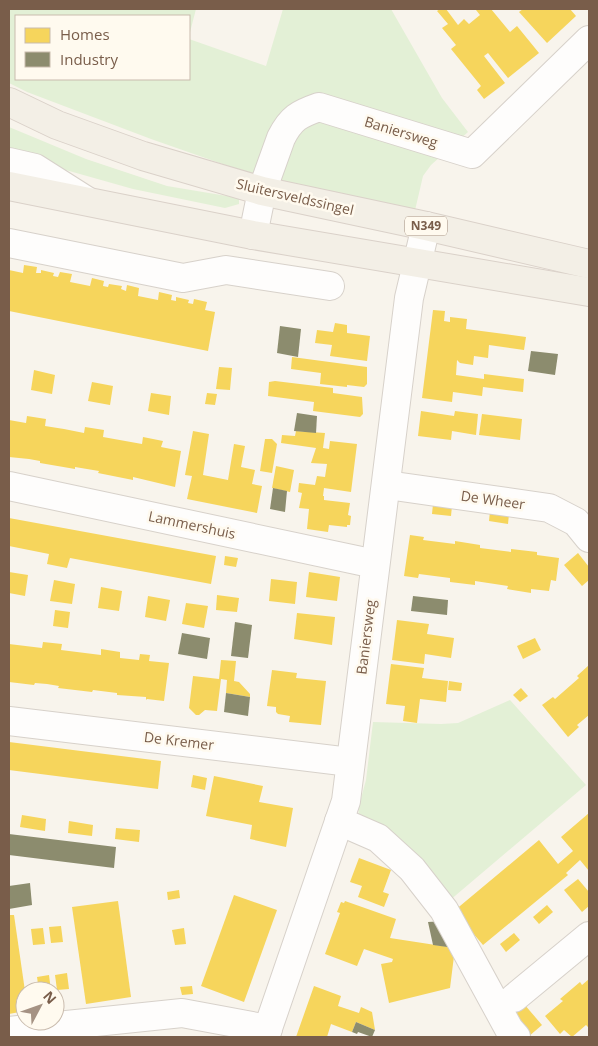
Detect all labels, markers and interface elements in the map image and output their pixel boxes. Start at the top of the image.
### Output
legend [15,15,190,80]
text: Homes [60,24,110,44]
text: Industry [60,49,118,69]
street label: Baniersweg [362,111,440,152]
street label: Sluitersveldssingel [235,174,356,219]
road number: N349 [405,217,447,236]
street label: De Wheer [460,486,527,513]
street label: Lammershuis [147,506,238,543]
street label: Baniersweg [351,598,380,676]
street label: De Kremer [143,727,215,754]
north arrow [15,981,65,1031]
text: N [39,987,61,1008]

